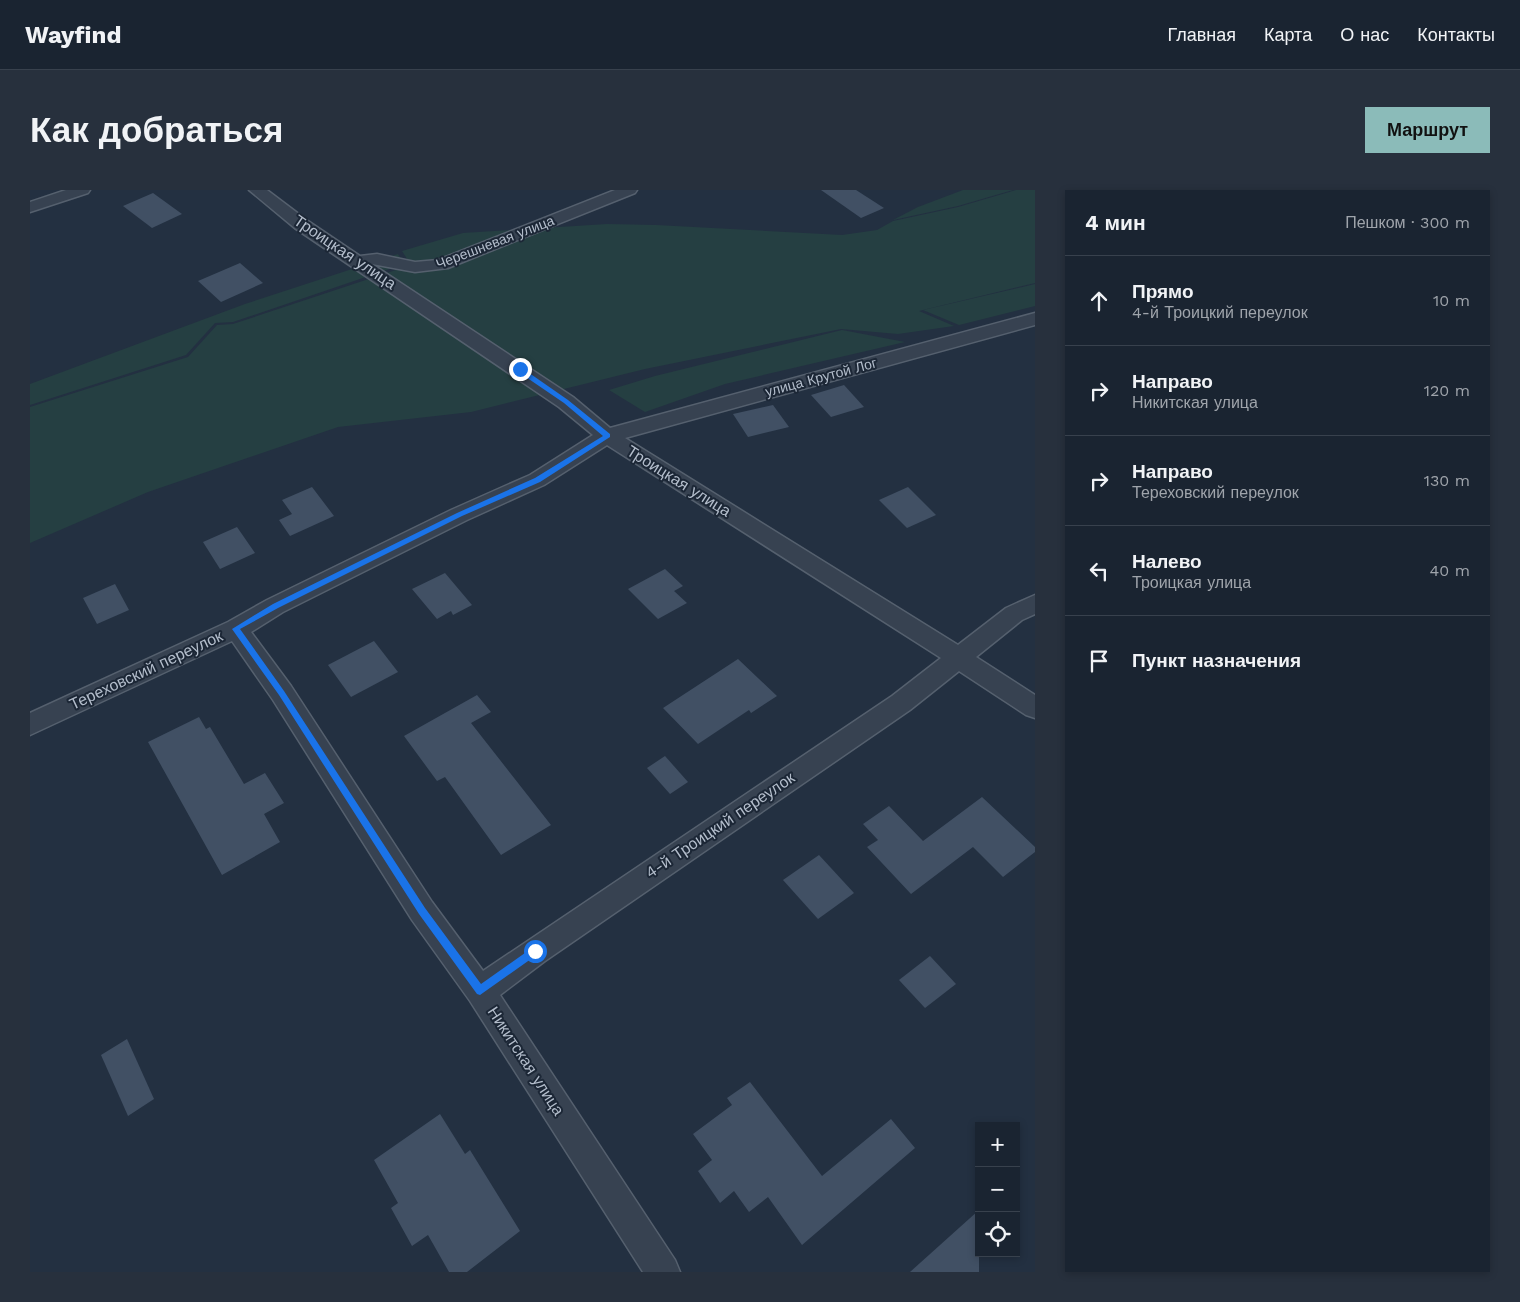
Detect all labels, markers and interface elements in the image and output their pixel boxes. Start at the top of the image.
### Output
text: Wayfind [25,21,121,49]
text: Главная [1167,24,1236,45]
text: Карта [1264,24,1312,45]
text: О нас [1340,24,1389,45]
text: Контакты [1417,24,1495,45]
button: Маршрут [1365,107,1490,153]
text: Как добраться [30,109,283,151]
text: 4 мин [1085,210,1146,235]
street label: Троицкая улица [290,211,400,293]
street label: Черешневая улица [434,212,557,272]
text: Пешком · 300 m [1345,213,1470,232]
text: Прямо [1132,280,1194,303]
icon: ahead [1085,287,1113,315]
text: 10 m [1433,291,1470,310]
text: 4-й Троицкий переулок [1132,303,1308,322]
street label: улица Крутой Лог [764,354,878,400]
route end [509,358,532,381]
text: Направо [1132,370,1213,393]
icon: right [1085,377,1113,405]
text: 120 m [1424,381,1470,400]
text: Никитская улица [1132,393,1258,412]
street label: Троицкая улица [623,441,735,521]
text: Направо [1132,460,1213,483]
icon: right [1085,467,1113,495]
text: 130 m [1424,471,1470,490]
text: Тереховский переулок [1132,483,1299,502]
text: Налево [1132,550,1202,573]
icon: left [1085,557,1113,585]
text: 40 m [1430,561,1470,580]
text: Троицкая улица [1132,573,1251,592]
street label: Тереховский переулок [66,626,227,714]
icon: arrive [1085,647,1113,675]
text: Пункт назначения [1132,649,1301,672]
street label: 4-й Троицкий переулок [642,767,799,882]
route start [524,940,547,963]
street label: Никитская улица [484,1003,568,1119]
map controls [975,1122,1020,1257]
button: + [975,1122,1020,1167]
button: − [975,1167,1020,1212]
button: locate [975,1212,1020,1257]

